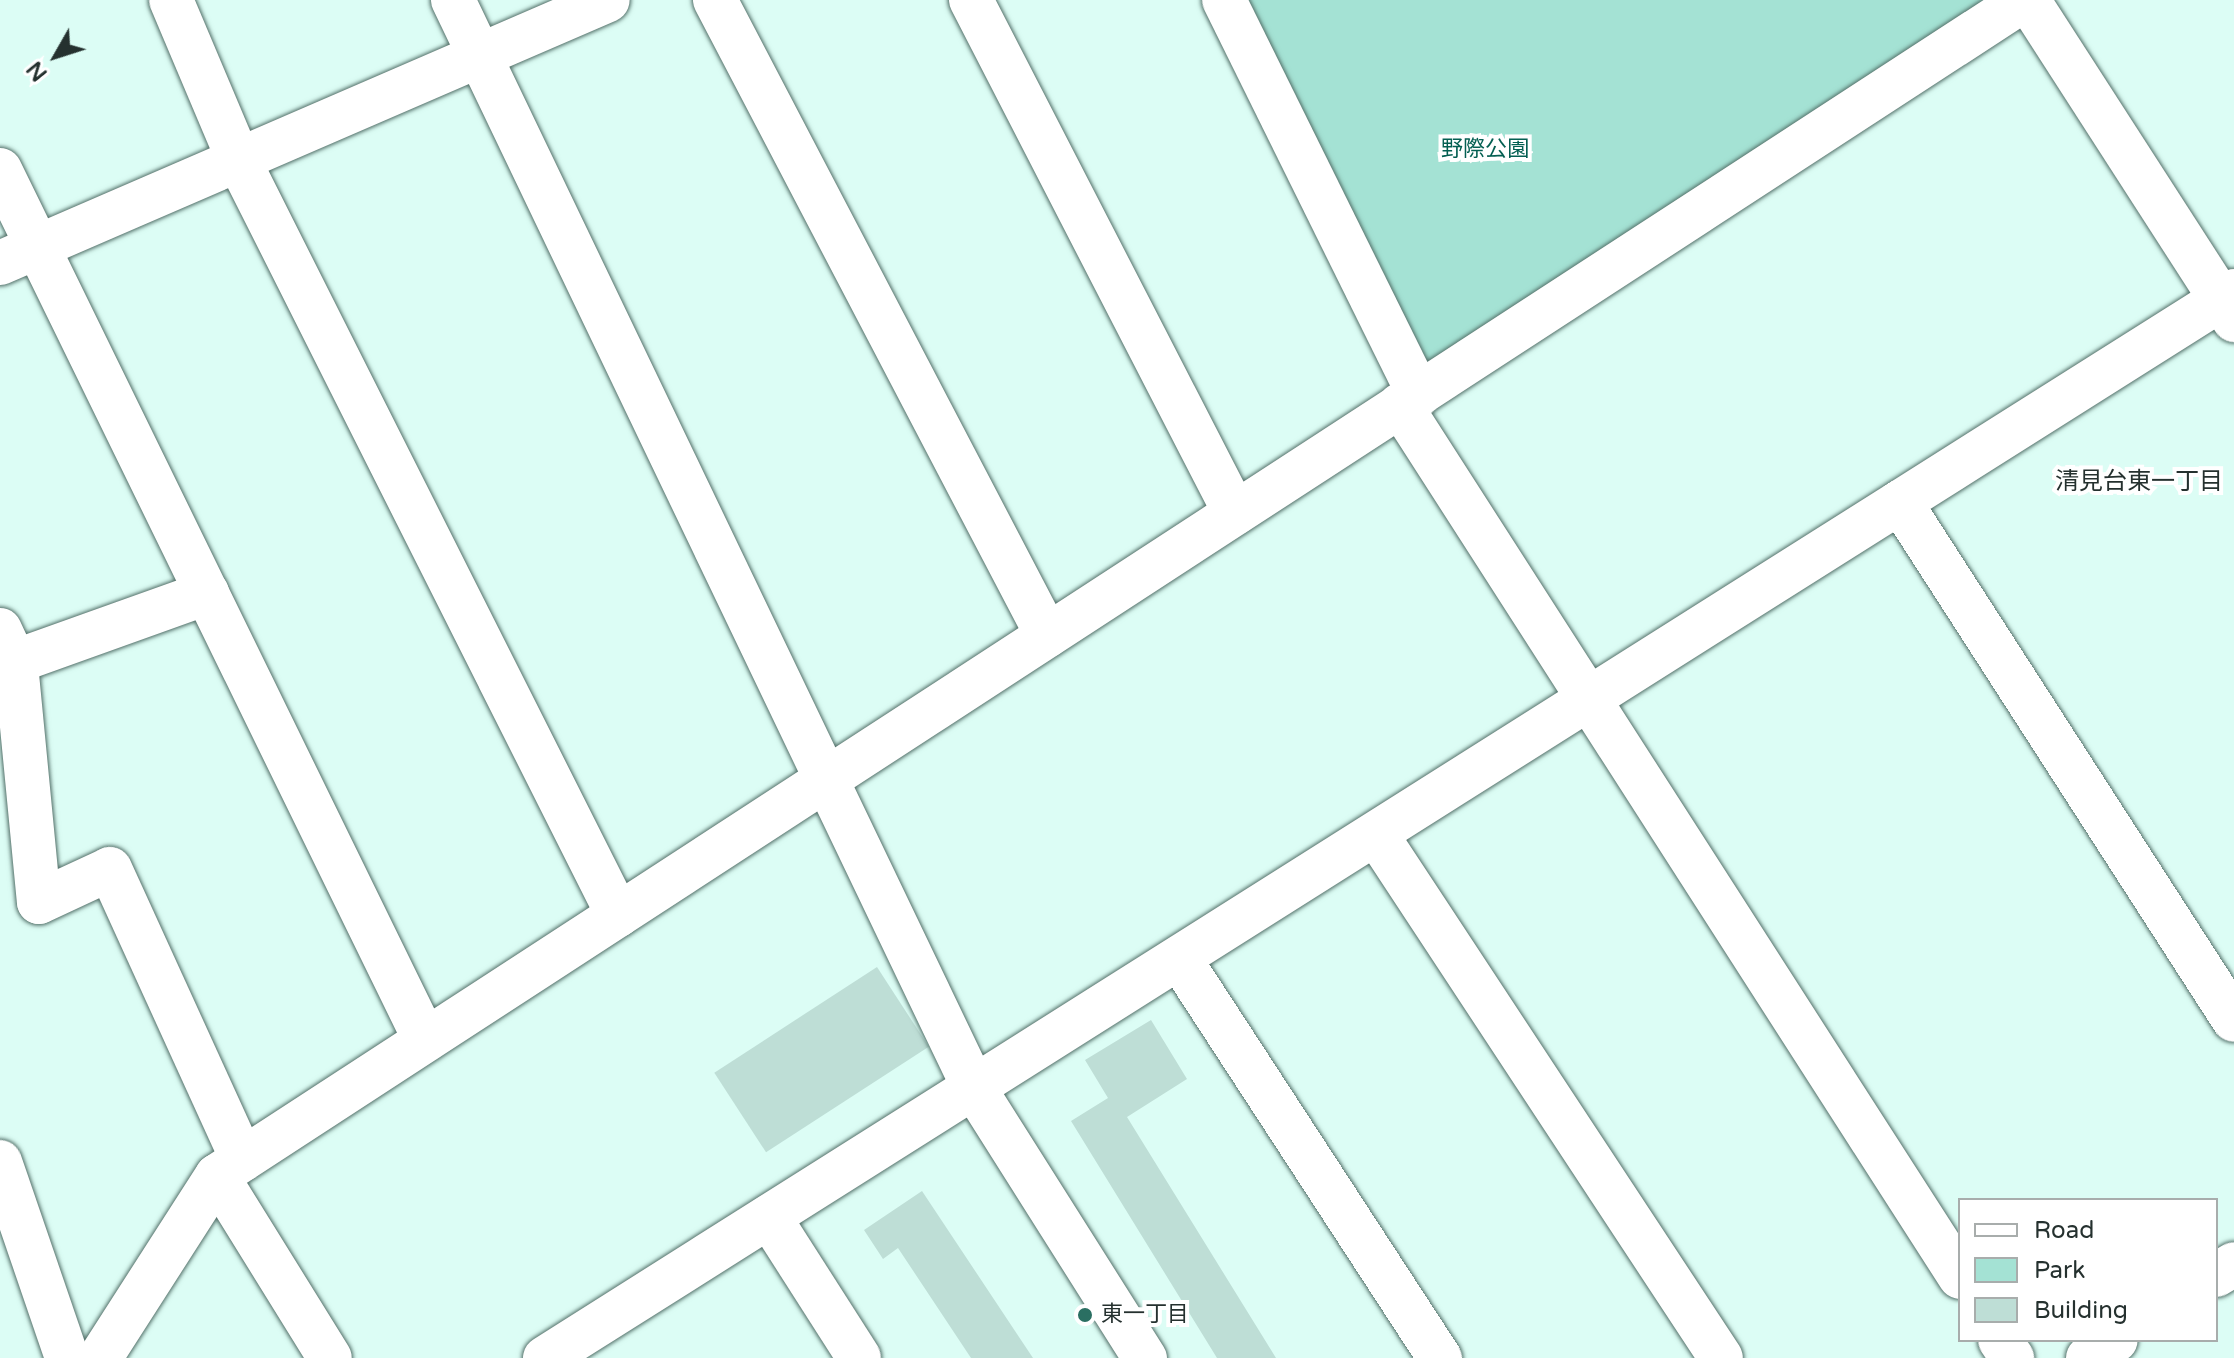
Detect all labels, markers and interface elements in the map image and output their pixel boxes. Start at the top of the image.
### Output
north arrow [16,16,96,96]
text: N [22,56,53,86]
park label: 野際公園 [1441,137,1529,163]
district label: 清見台東一丁目 [2055,468,2223,496]
legend [1958,1198,2218,1342]
text: Road [2034,1216,2094,1245]
text: Park [2034,1256,2085,1285]
text: Building [2034,1296,2128,1325]
place label: 東一丁目 [1101,1302,1189,1328]
marker: 東一丁目 [1076,1306,1094,1324]

